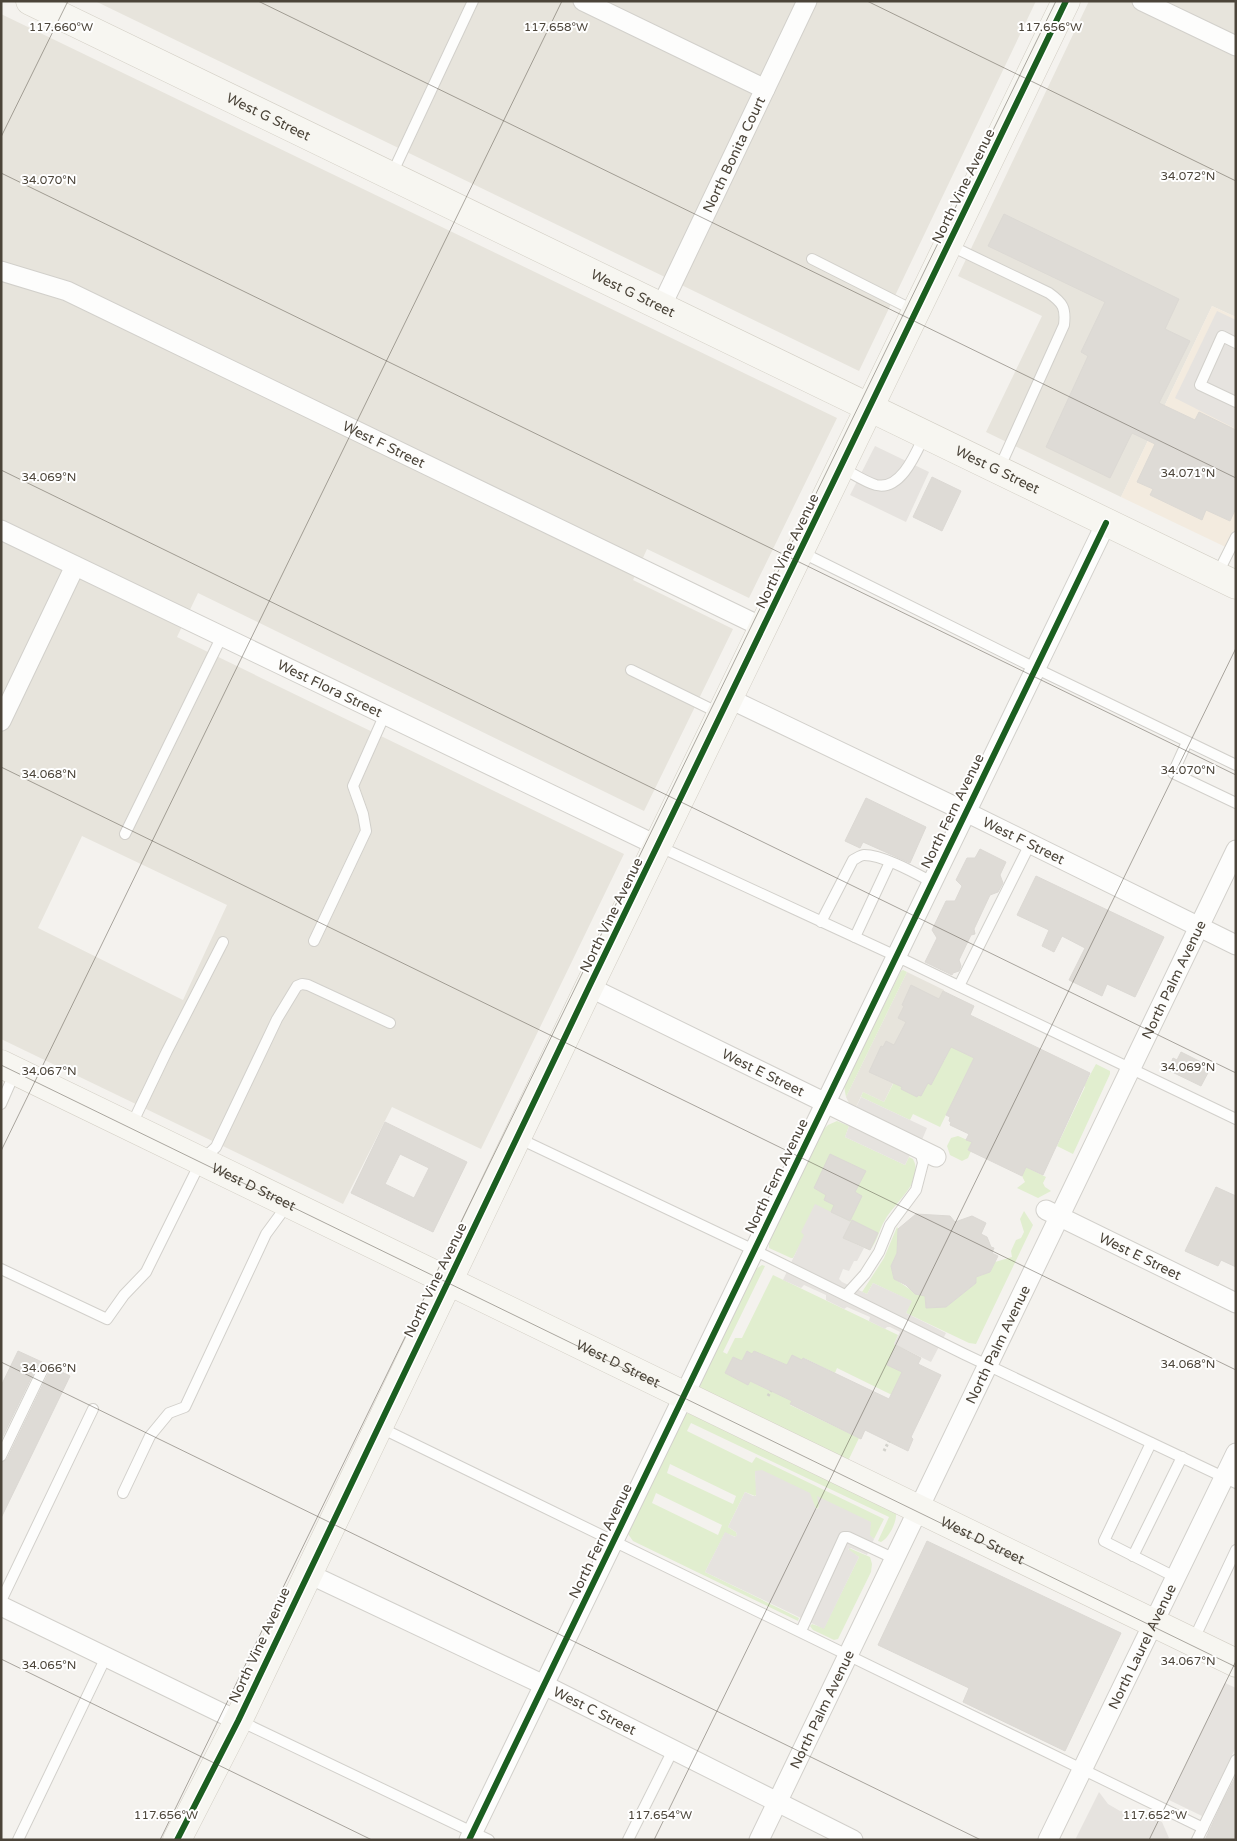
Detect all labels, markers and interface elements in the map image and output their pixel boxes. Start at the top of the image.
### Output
text: 117.660°W [29,20,93,34]
text: 117.658°W [524,20,588,34]
text: 117.656°W [1018,20,1082,34]
street label: West G Street [223,89,314,145]
street label: North Bonita Court [699,93,769,216]
street label: North Vine Avenue [928,126,999,246]
text: 34.072°N [1161,169,1215,183]
text: 34.070°N [22,173,76,187]
street label: West G Street [588,266,678,321]
street label: West F Street [340,418,428,472]
street label: West G Street [952,442,1043,498]
text: 34.071°N [1161,466,1215,480]
text: 34.069°N [22,470,76,484]
street label: North Vine Avenue [752,491,823,611]
street label: West Flora Street [274,656,386,721]
street label: North Fern Avenue [917,751,988,872]
text: 34.070°N [1161,763,1215,777]
text: 34.068°N [22,767,76,781]
street label: West F Street [980,814,1068,869]
street label: North Vine Avenue [576,855,647,975]
street label: North Palm Avenue [1138,918,1210,1042]
street label: West E Street [719,1045,808,1100]
text: 34.069°N [1161,1060,1215,1074]
text: 34.067°N [21,1064,77,1078]
street label: North Fern Avenue [741,1116,812,1237]
street label: West D Street [209,1159,299,1215]
street label: North Vine Avenue [400,1220,471,1340]
street label: West E Street [1096,1229,1185,1284]
street label: North Palm Avenue [962,1283,1034,1407]
street label: West D Street [573,1336,663,1392]
text: 34.068°N [1161,1357,1215,1371]
text: 34.066°N [22,1361,76,1375]
street label: North Fern Avenue [565,1481,636,1602]
street label: West D Street [938,1513,1028,1568]
street label: North Laurel Avenue [1105,1581,1180,1712]
street label: North Vine Avenue [225,1585,294,1706]
street label: North Palm Avenue [787,1647,858,1772]
text: 34.067°N [1160,1654,1216,1668]
text: 34.065°N [22,1658,76,1672]
street label: West C Street [550,1683,639,1739]
text: 117.656°W [134,1808,198,1822]
text: 117.654°W [628,1808,692,1822]
text: 117.652°W [1123,1808,1187,1822]

